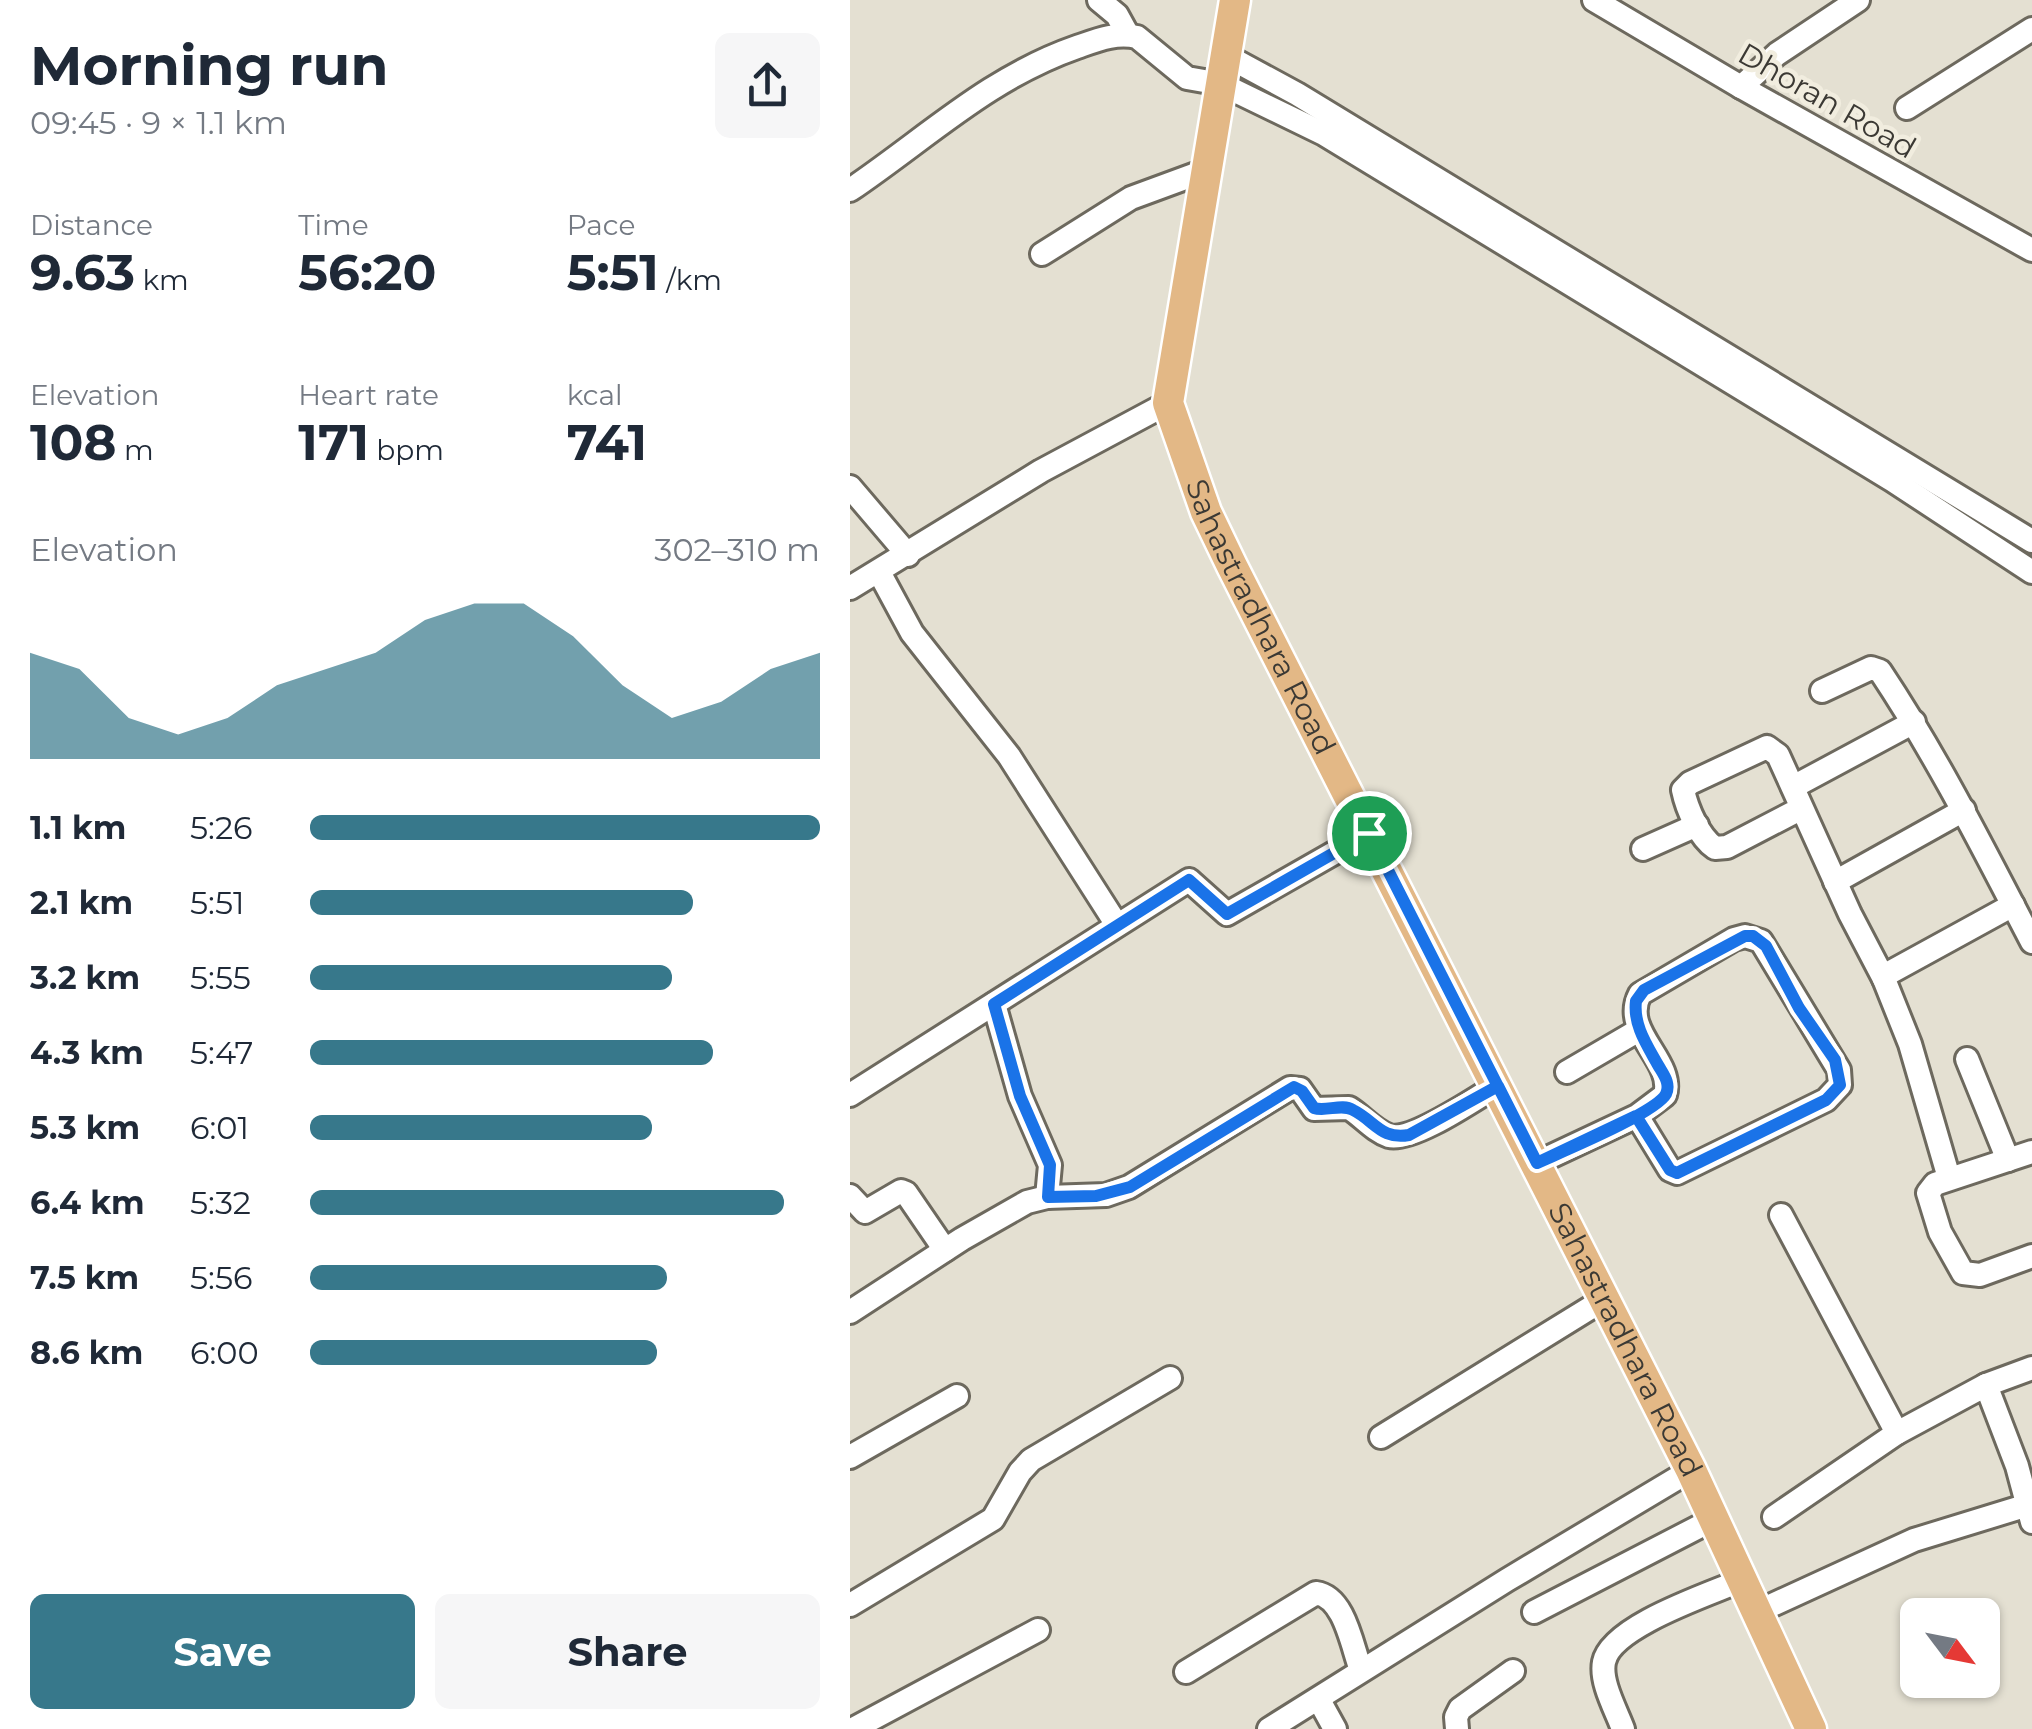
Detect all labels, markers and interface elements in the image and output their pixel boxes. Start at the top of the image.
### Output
text: Morning run [30,32,388,99]
button: share [715,33,820,138]
street label: Dhoran Road [1732,35,1923,166]
text: 09:45 · 9 × 1.1 km [30,103,287,142]
text: Distance [30,208,153,242]
text: Time [298,208,369,242]
text: Pace [567,208,635,242]
text: 9.63 [30,242,135,303]
text: 56:20 [298,242,436,303]
text: 5:51 [567,242,659,303]
text: km [135,263,189,297]
text: /km [659,263,722,297]
text: Elevation [30,378,159,412]
text: Heart rate [298,378,439,412]
text: kcal [567,378,623,412]
text: 108 [30,412,117,473]
text: 171 [298,412,369,473]
text: 741 [567,412,647,473]
text: m [117,433,154,467]
text: bpm [369,433,444,467]
street label: Sahastradhara Road [1178,474,1344,761]
text: Elevation [30,530,178,569]
text: 302–310 m [654,530,820,569]
pin [1327,791,1412,876]
icon: arrive [1342,806,1397,861]
text: 1.1 km [30,808,126,847]
text: 5:26 [190,808,253,847]
text: 2.1 km [30,883,133,922]
text: 5:51 [190,883,245,922]
text: 3.2 km [30,958,140,997]
text: 5:55 [190,958,251,997]
text: 4.3 km [30,1033,144,1072]
text: 5:47 [190,1033,253,1072]
text: 5.3 km [30,1108,140,1147]
text: 6:01 [190,1108,249,1147]
text: 6.4 km [30,1183,145,1222]
text: 5:32 [190,1183,251,1222]
street label: Sahastradhara Road [1540,1197,1710,1483]
text: 7.5 km [30,1258,139,1297]
text: 5:56 [190,1258,253,1297]
text: 8.6 km [30,1333,143,1372]
text: 6:00 [190,1333,259,1372]
button: Save [30,1594,415,1709]
button: Share [435,1594,820,1709]
north arrow [1900,1598,2000,1698]
map controls [1900,1598,2000,1698]

